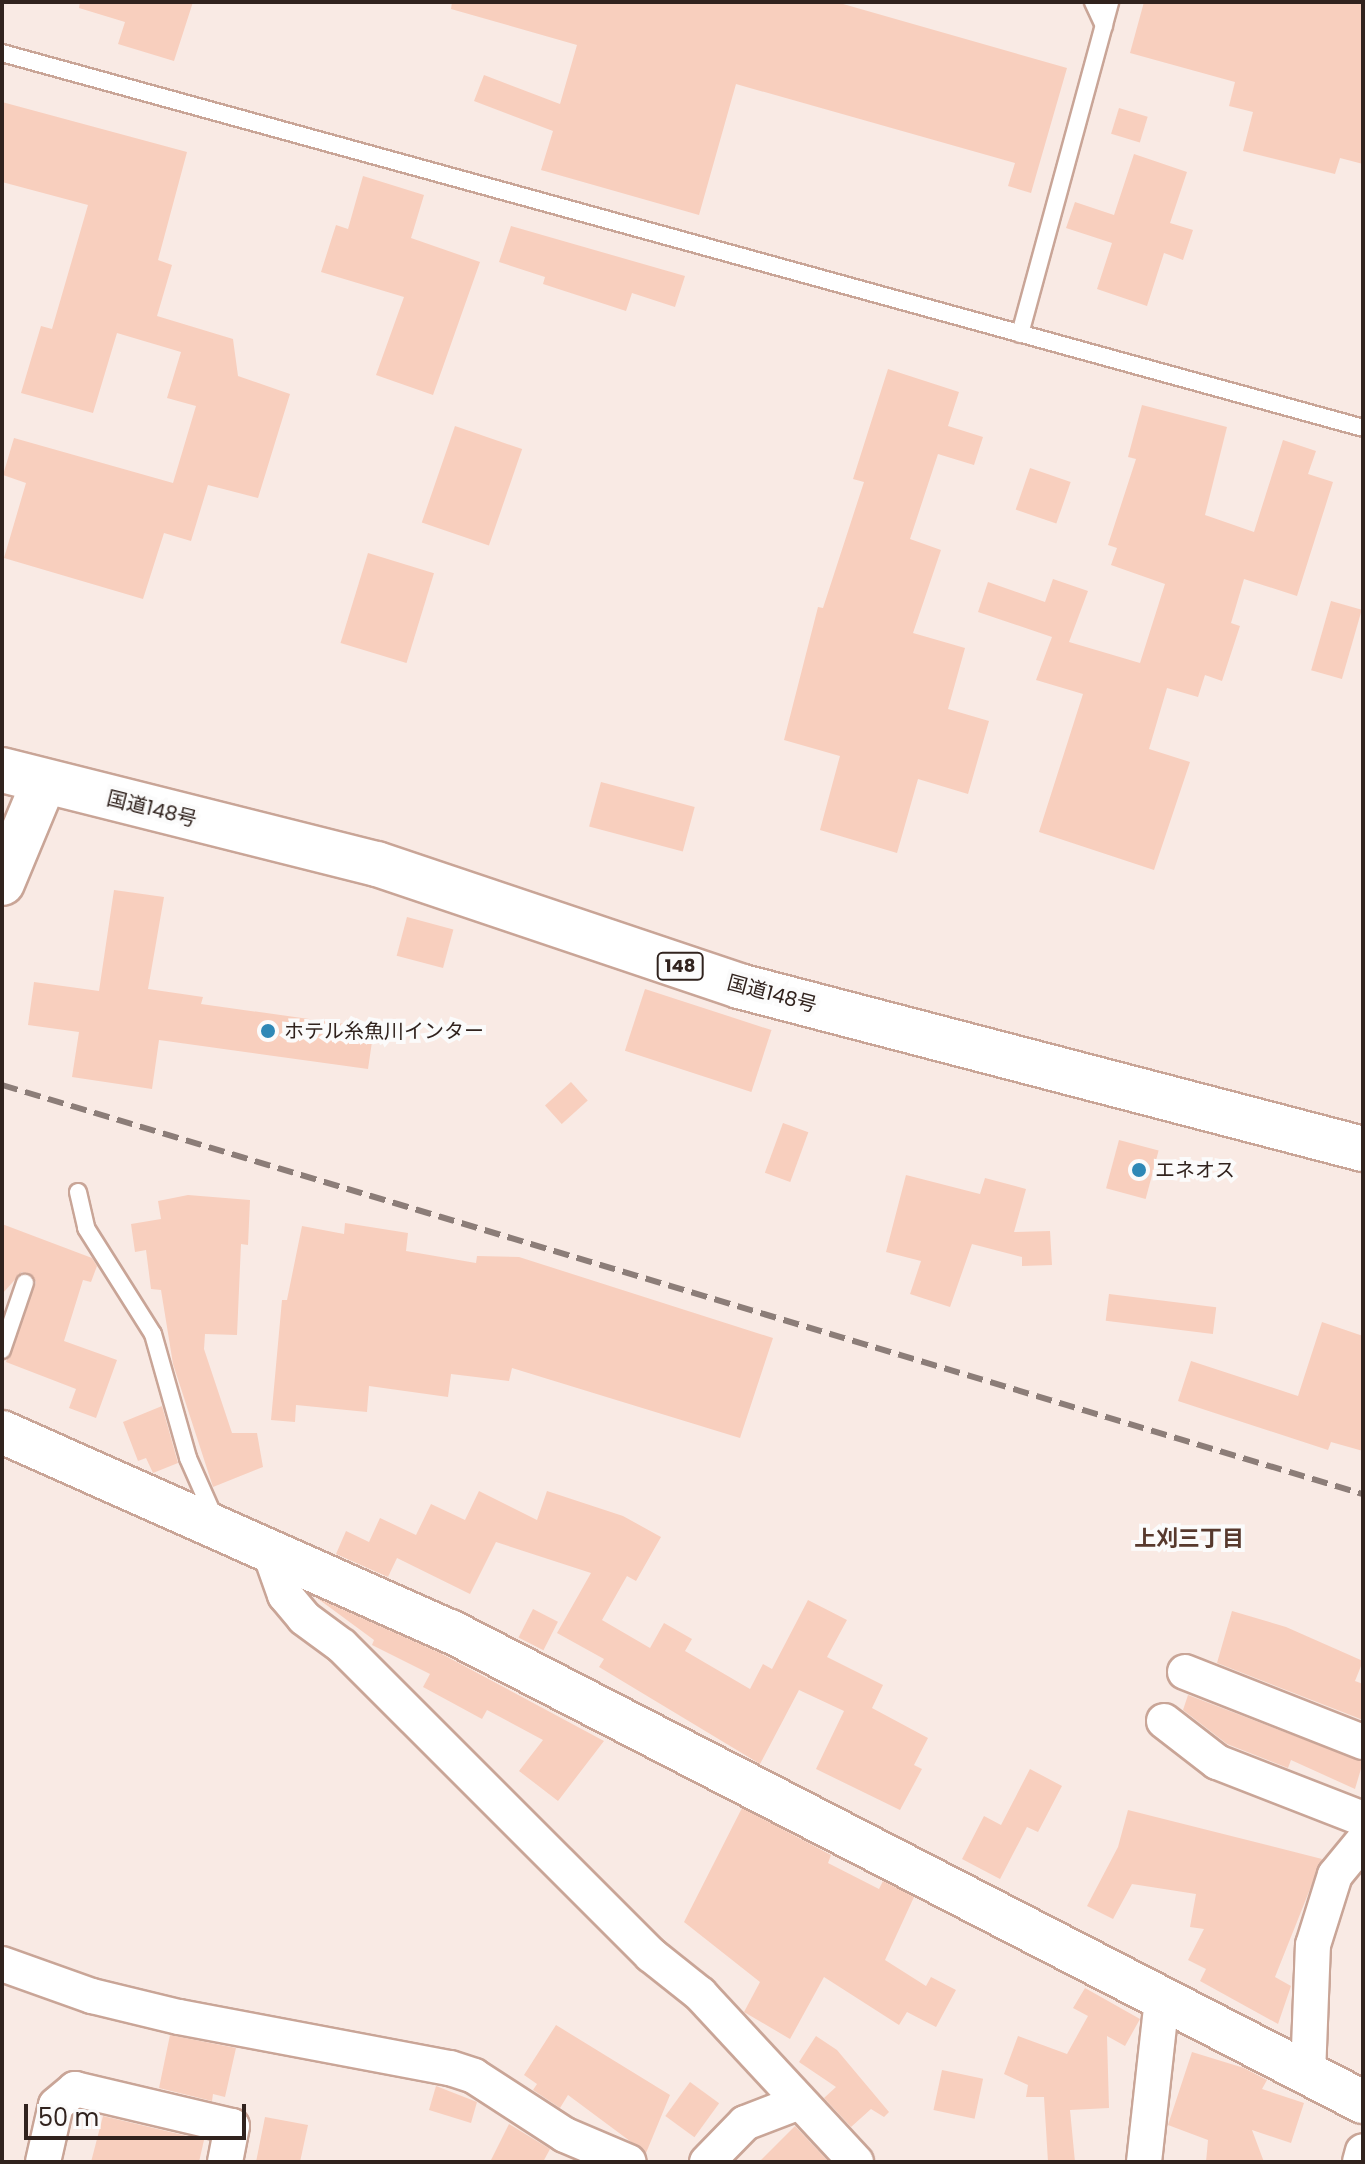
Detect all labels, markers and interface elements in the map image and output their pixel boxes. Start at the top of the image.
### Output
street label: 国道148号 [105,786,199,832]
road number: 148 [656,952,704,980]
street label: 国道148号 [725,971,819,1017]
place label: ホテル糸魚川インター [284,1019,484,1043]
marker: ホテル糸魚川インター [259,1022,277,1040]
place label: エネオス [1155,1158,1235,1182]
marker: エネオス [1130,1161,1148,1179]
district label: 上刈三丁目 [1134,1526,1244,1552]
scale bar [28,2088,250,2138]
text: 50 m [38,2101,99,2134]

